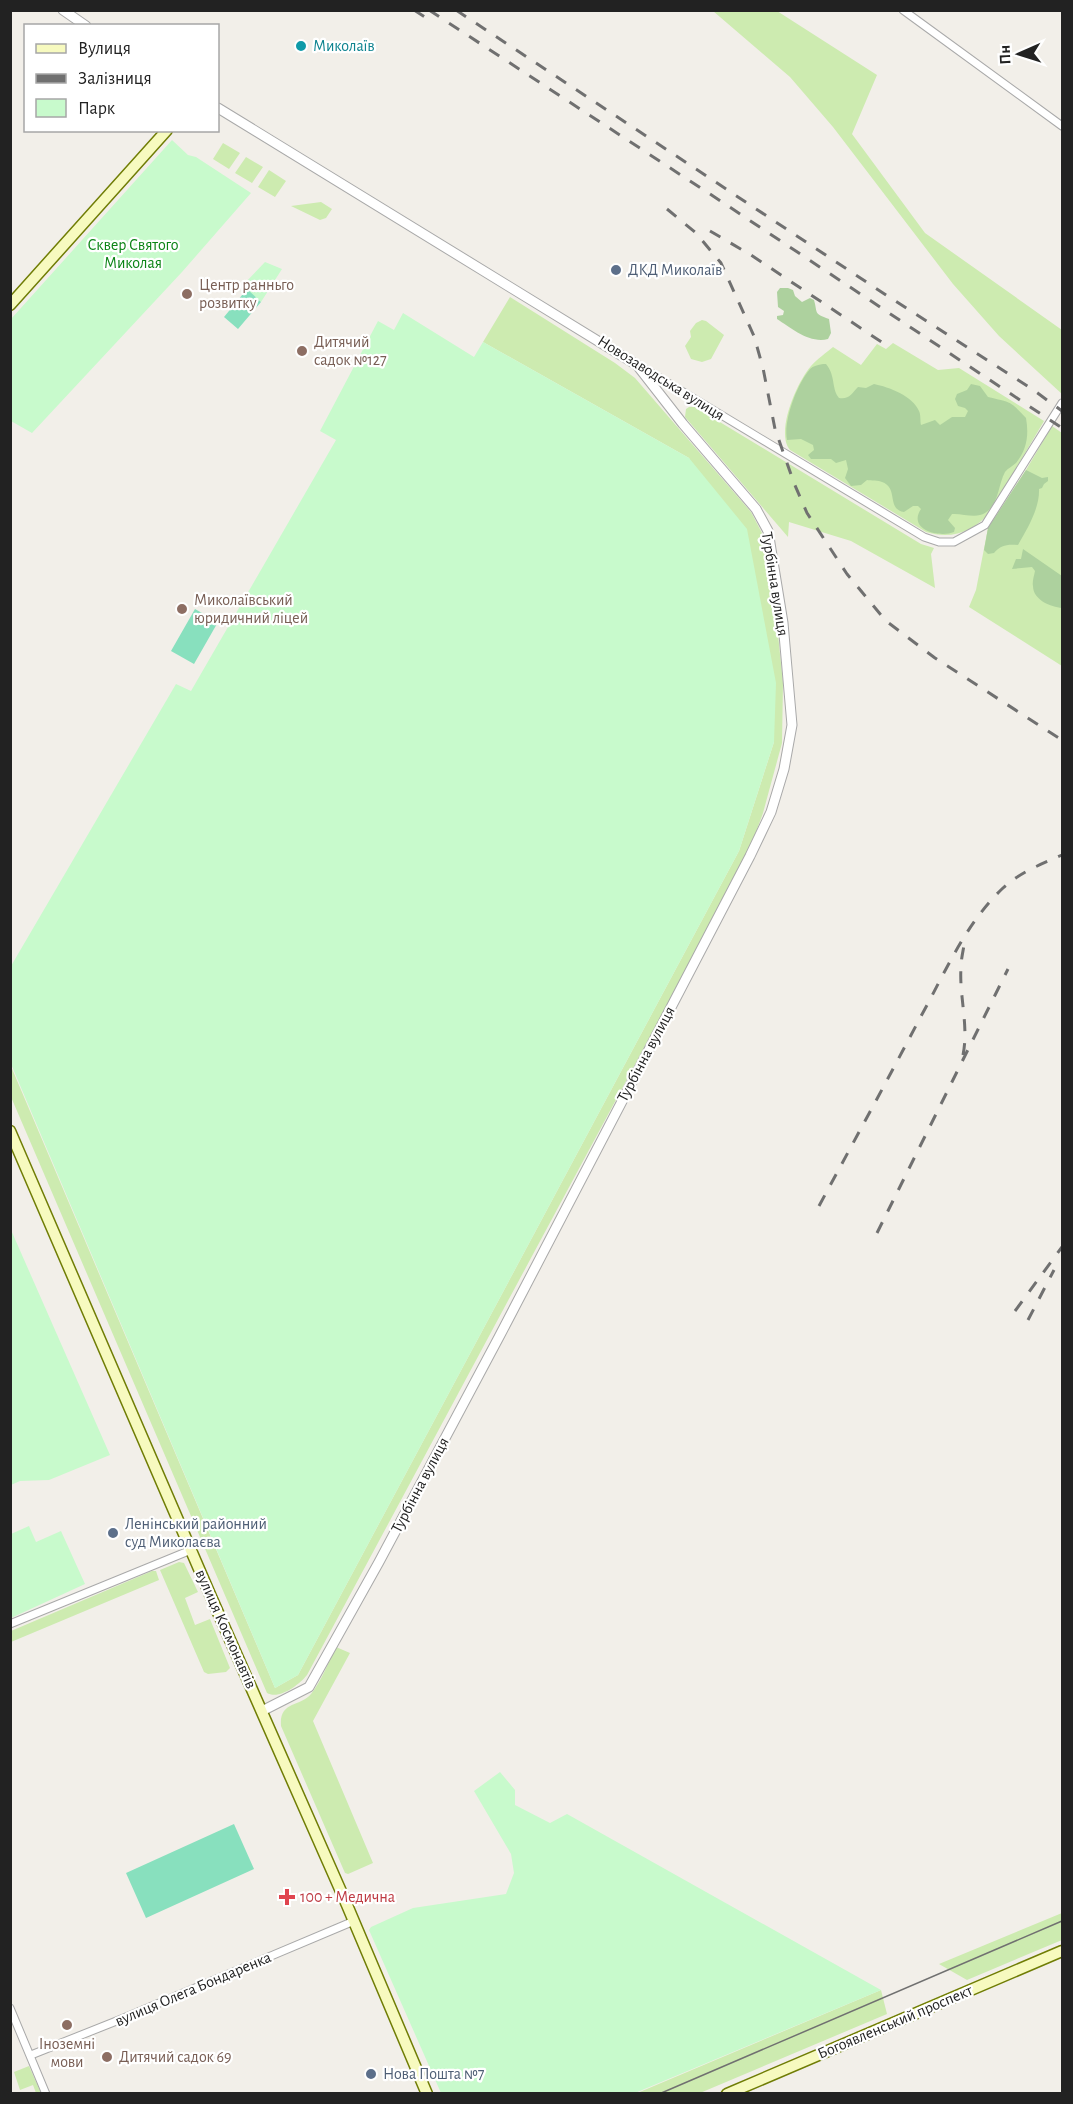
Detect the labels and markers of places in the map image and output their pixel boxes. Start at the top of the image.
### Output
place label: Миколаїв [313,38,375,54]
marker: Миколаїв [294,39,308,53]
place label: ДКД Миколаїв [628,262,722,278]
marker: ДКД Миколаїв [609,263,623,277]
place label: Центр ранньго розвитку [199,277,294,312]
marker: Центр ранньго розвитку [180,287,194,301]
place label: Дитячий садок №127 [314,334,387,368]
marker: Дитячий садок №127 [295,344,309,358]
place label: Миколаївський юридичний ліцей [194,592,308,626]
marker: Миколаївський юридичний ліцей [175,602,189,616]
place label: Ленінський районний суд Миколаєва [125,1516,267,1551]
marker: Ленінський районний суд Миколаєва [106,1526,120,1540]
marker: 100 + Медична [278,1888,296,1906]
place label: 100 + Медична [300,1889,395,1905]
marker: Іноземні мови [60,2018,74,2032]
place label: Іноземні мови [39,2036,95,2070]
place label: Дитячий садок 69 [119,2049,232,2065]
marker: Дитячий садок 69 [100,2050,114,2064]
place label: Нова Пошта №7 [383,2066,485,2082]
marker: Нова Пошта №7 [364,2067,378,2081]

